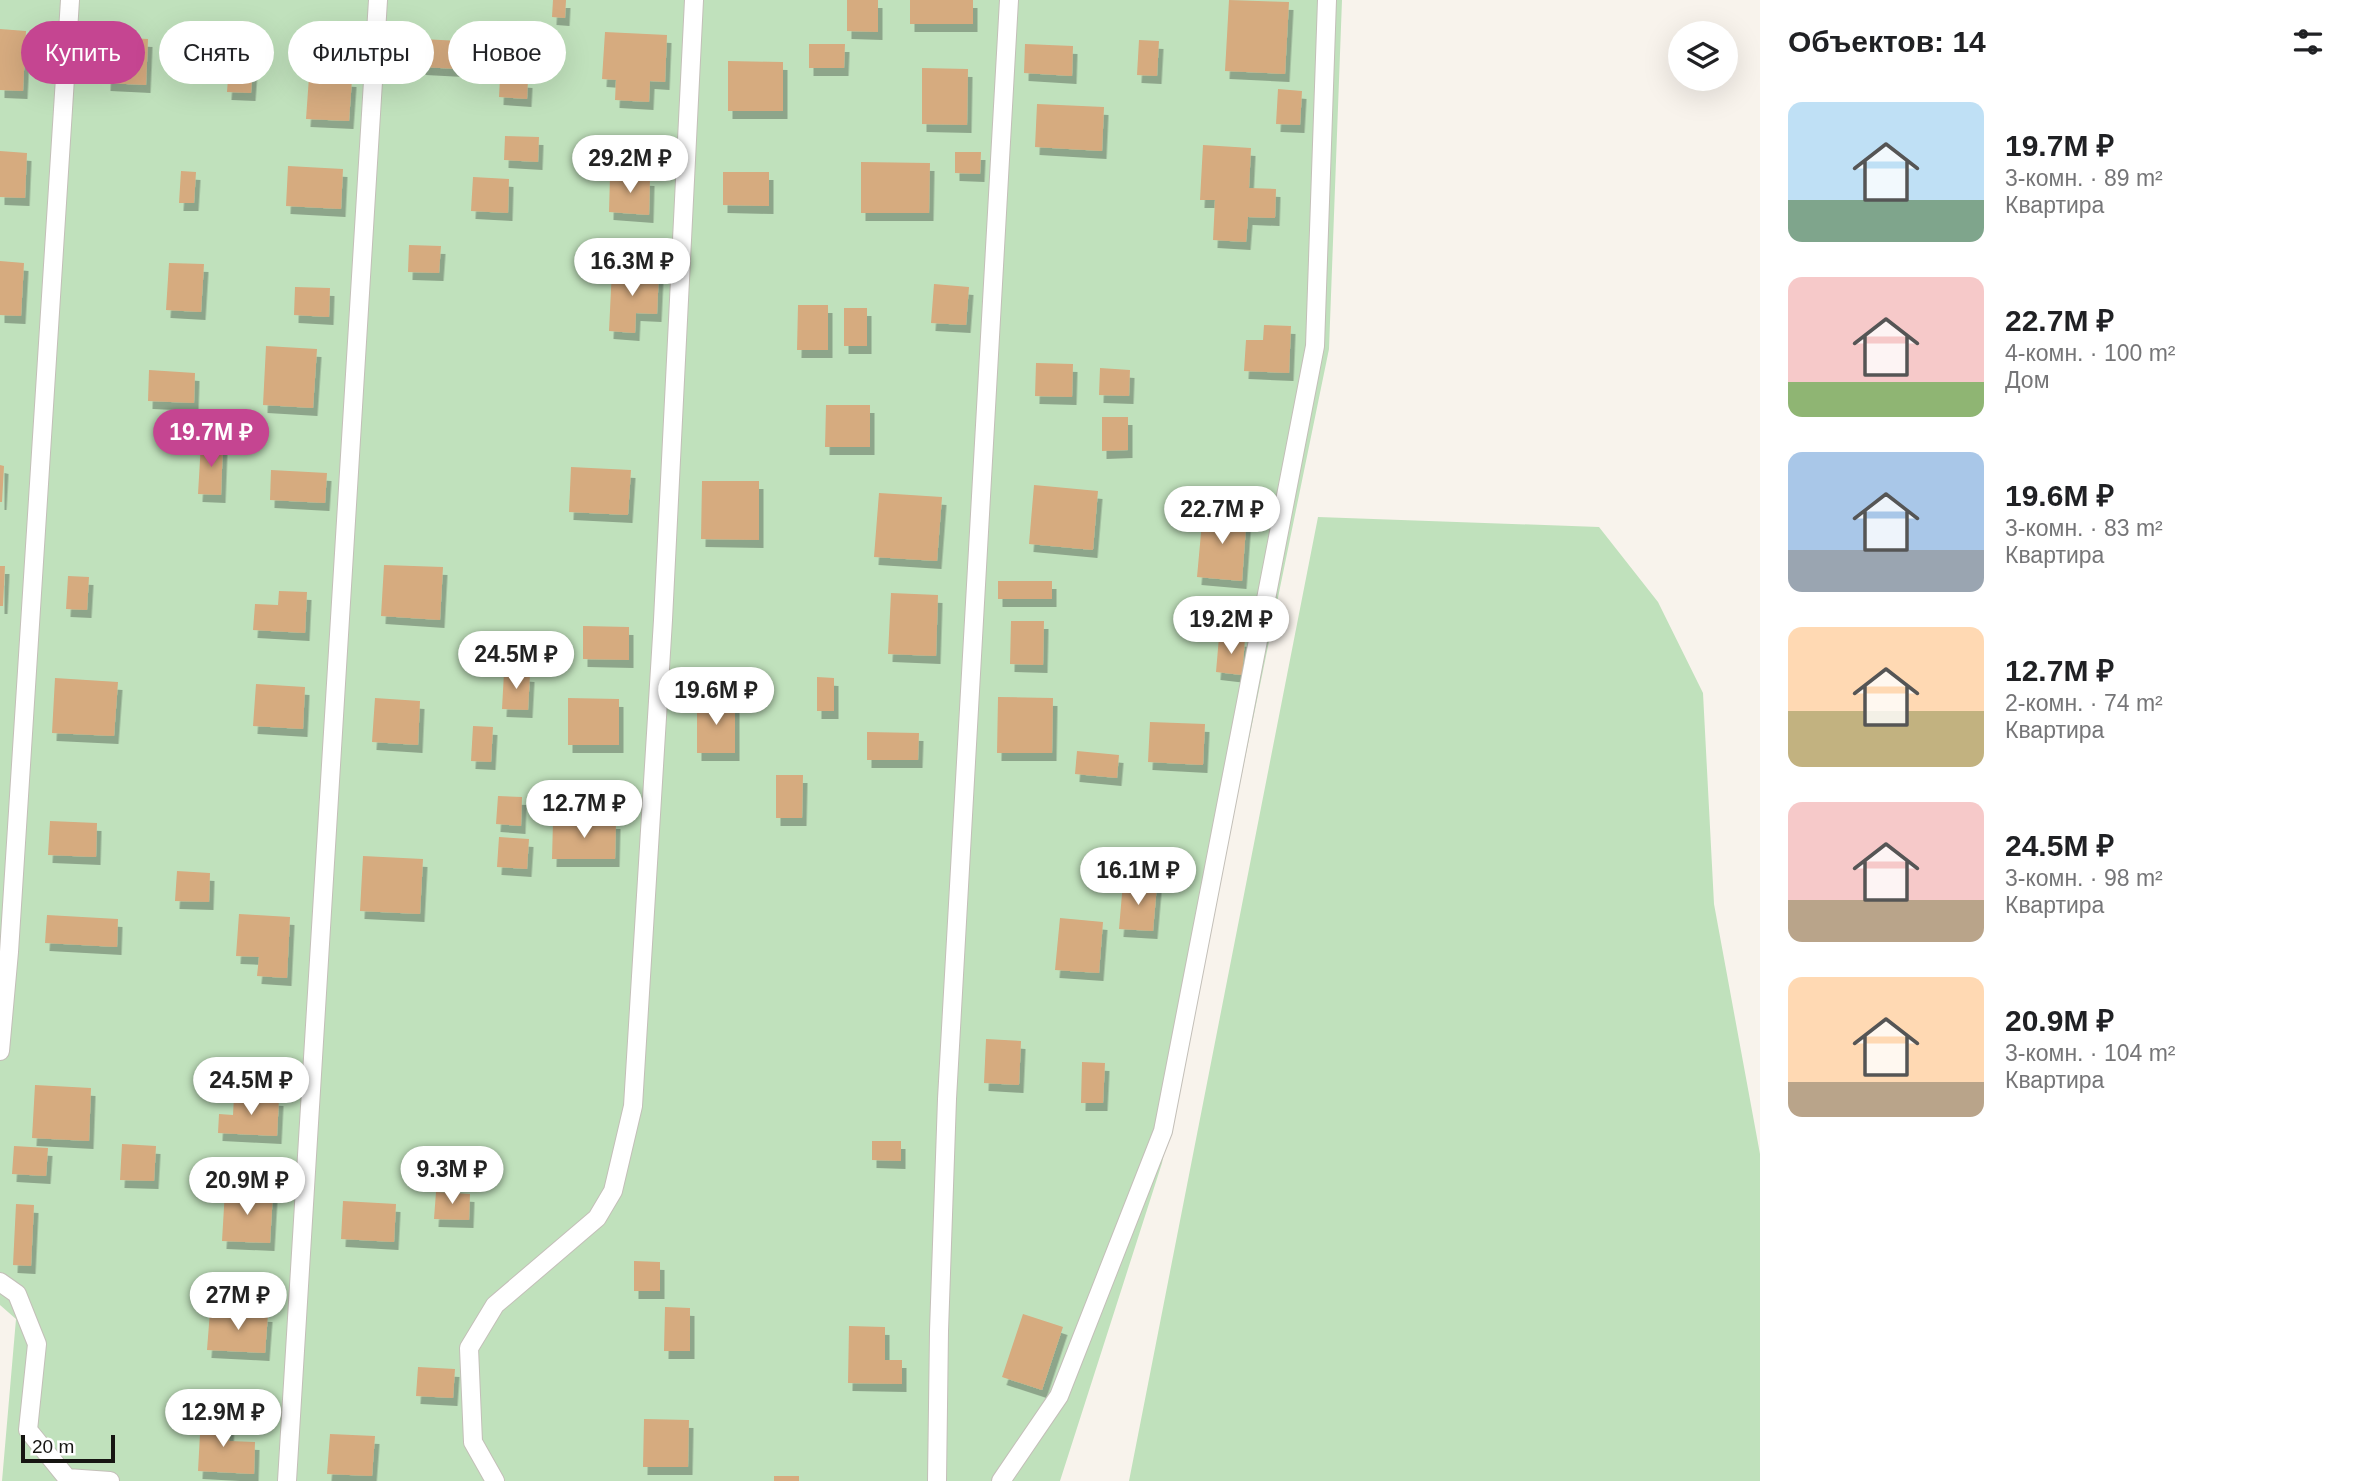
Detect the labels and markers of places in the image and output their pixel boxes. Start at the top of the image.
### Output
pin: 29.2M ₽ [565,136,695,195]
pin: 16.3M ₽ [567,238,697,298]
pin: 19.7M ₽ [146,410,276,469]
pin: 22.7M ₽ [1157,486,1287,546]
pin: 19.2M ₽ [1166,596,1296,656]
pin: 24.5M ₽ [451,632,581,691]
pin: 19.6M ₽ [651,668,781,727]
pin: 12.7M ₽ [519,780,649,840]
pin: 16.1M ₽ [1073,848,1203,907]
pin: 24.5M ₽ [186,1058,316,1117]
pin: 9.3M ₽ [395,1146,509,1206]
pin: 20.9M ₽ [182,1158,312,1217]
pin: 27M ₽ [189,1272,287,1332]
pin: 12.9M ₽ [158,1390,288,1449]

